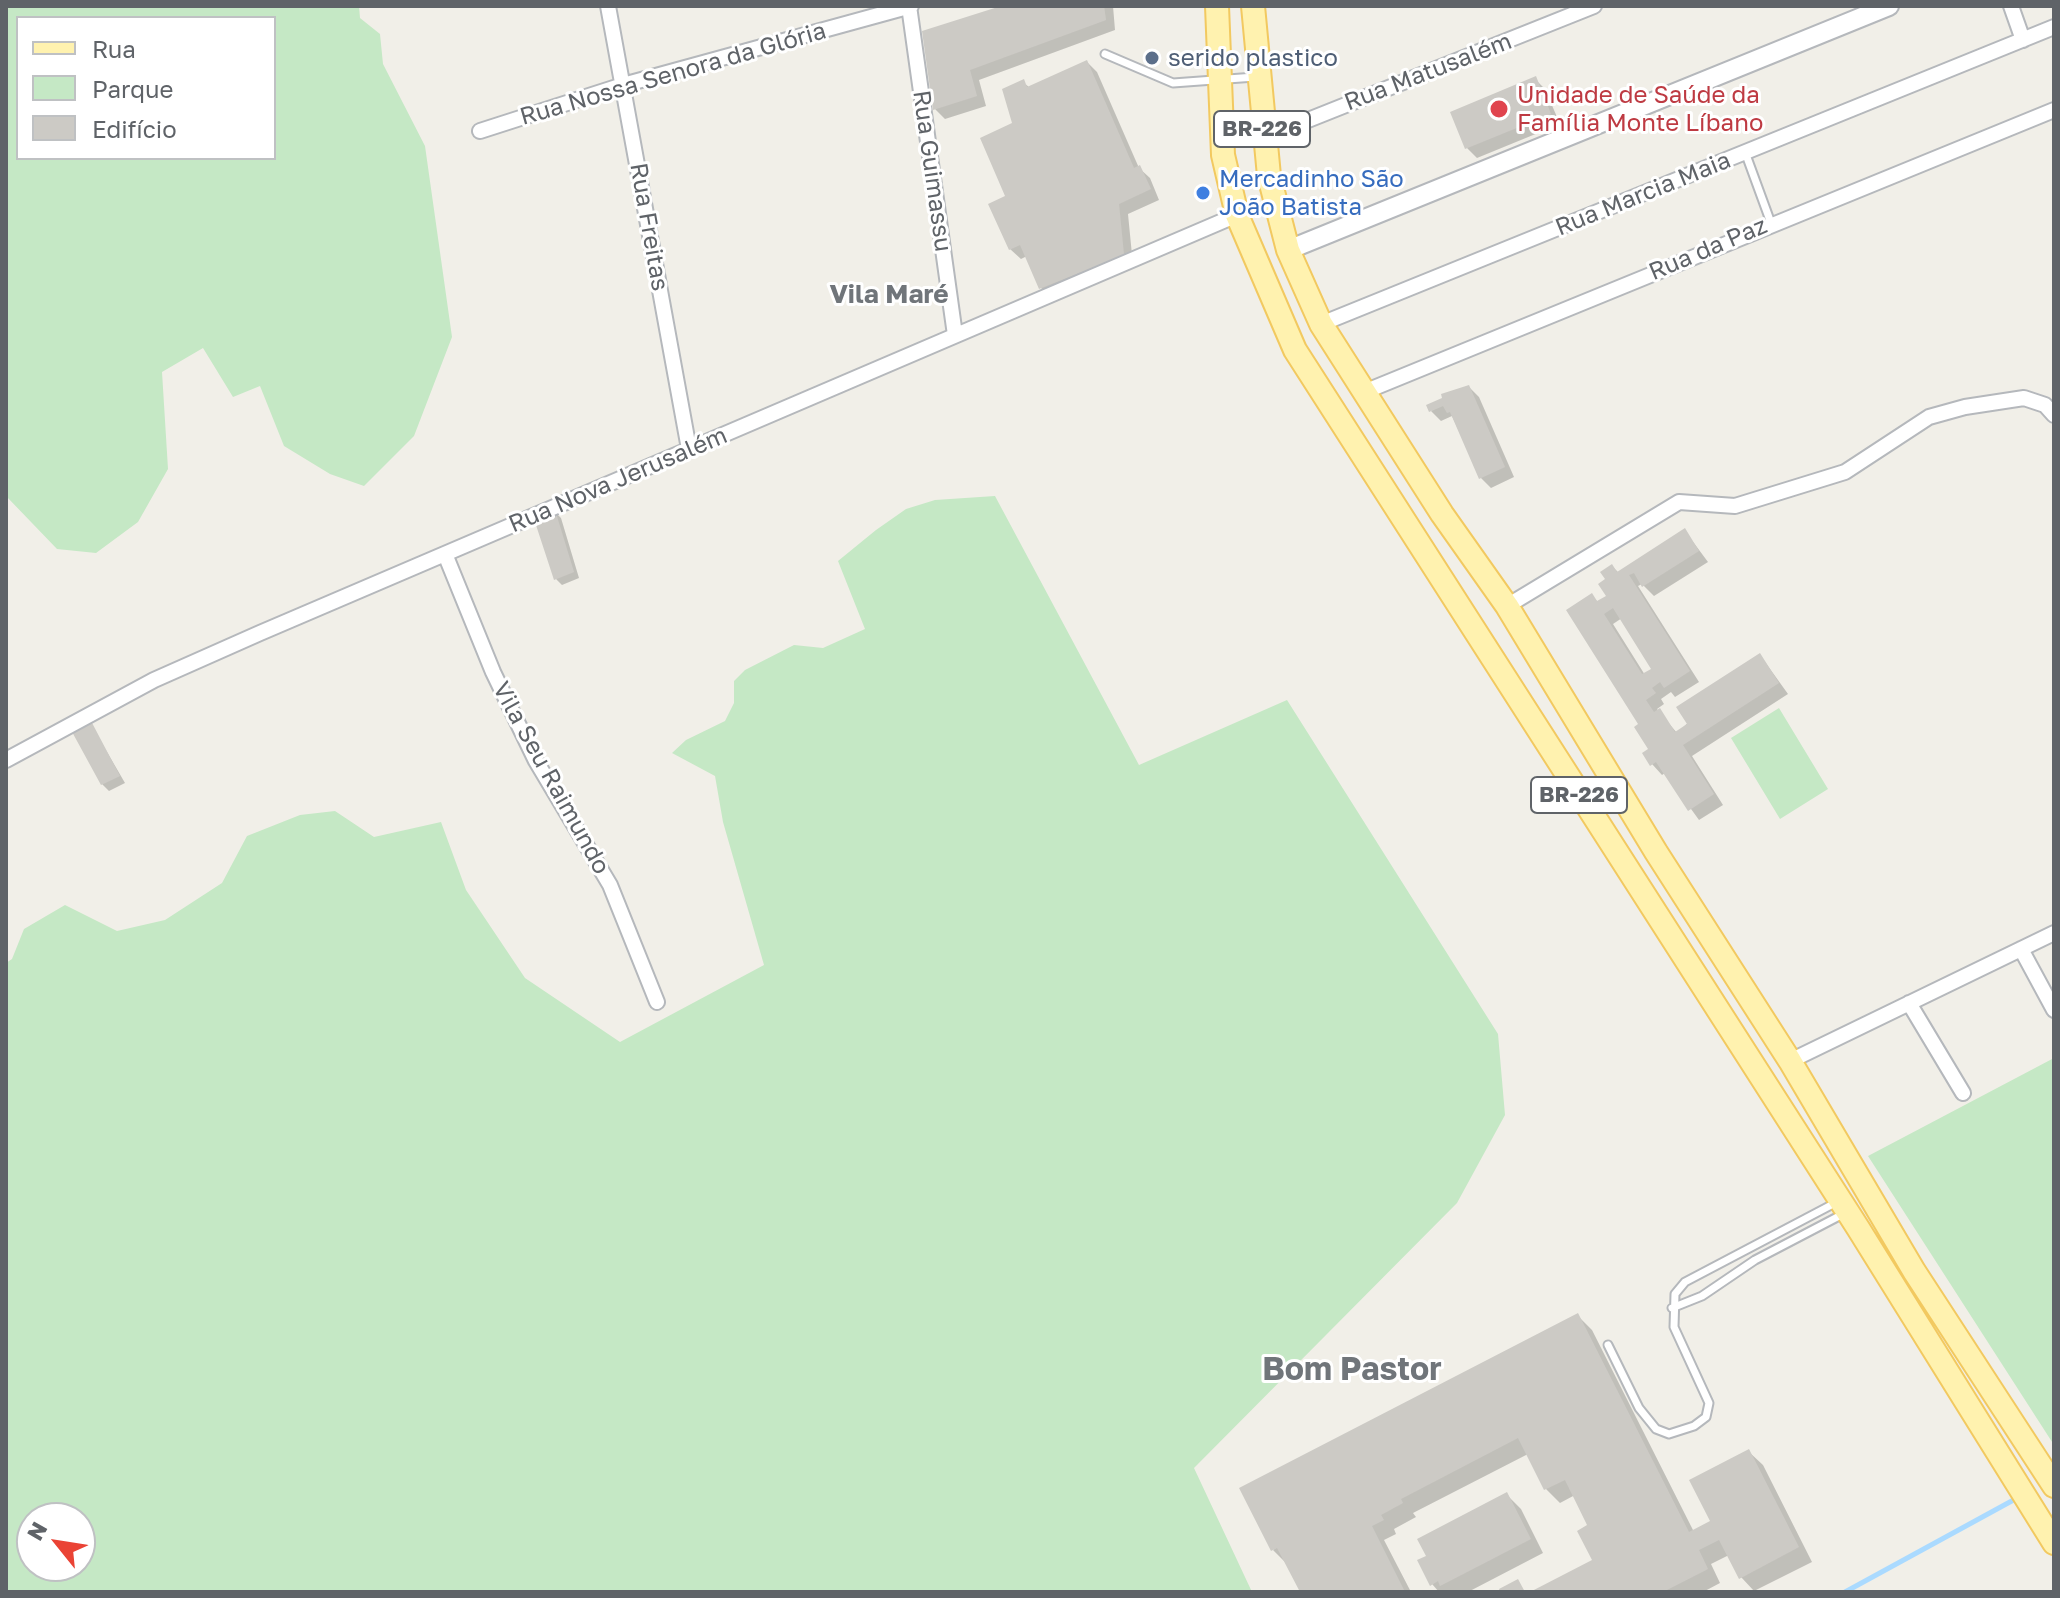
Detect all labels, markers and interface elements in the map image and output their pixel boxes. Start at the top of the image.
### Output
legend [16,16,276,160]
street label: Rua Nossa Senora da Glória [517,16,829,132]
street label: Rua Matusalém [1340,27,1516,117]
text: Rua [92,34,136,63]
place label: serido plastico [1168,44,1338,72]
marker: serido plastico [1143,49,1161,67]
text: Parque [92,74,173,103]
place label: Unidade de Saúde da Família Monte Líbano [1517,81,1763,137]
street label: Rua Guimassu [906,89,958,253]
marker: Unidade de Saúde da Família Monte Líbano [1488,98,1510,120]
road number: BR-226 [1214,111,1310,147]
text: Edifício [92,114,177,143]
street label: Rua Marcia Maia [1551,146,1735,242]
street label: Rua Freitas [624,161,674,293]
place label: Mercadinho São João Batista [1219,165,1404,221]
marker: Mercadinho São João Batista [1194,184,1212,202]
street label: Rua da Paz [1645,211,1771,287]
district label: Vila Maré [829,279,949,311]
street label: Rua Nova Jerusalém [505,421,731,539]
street label: Vila Seu Raimundo [486,677,616,879]
road number: BR-226 [1531,777,1627,813]
district label: Bom Pastor [1262,1351,1442,1389]
north arrow [16,1502,96,1582]
text: N [21,1517,52,1545]

